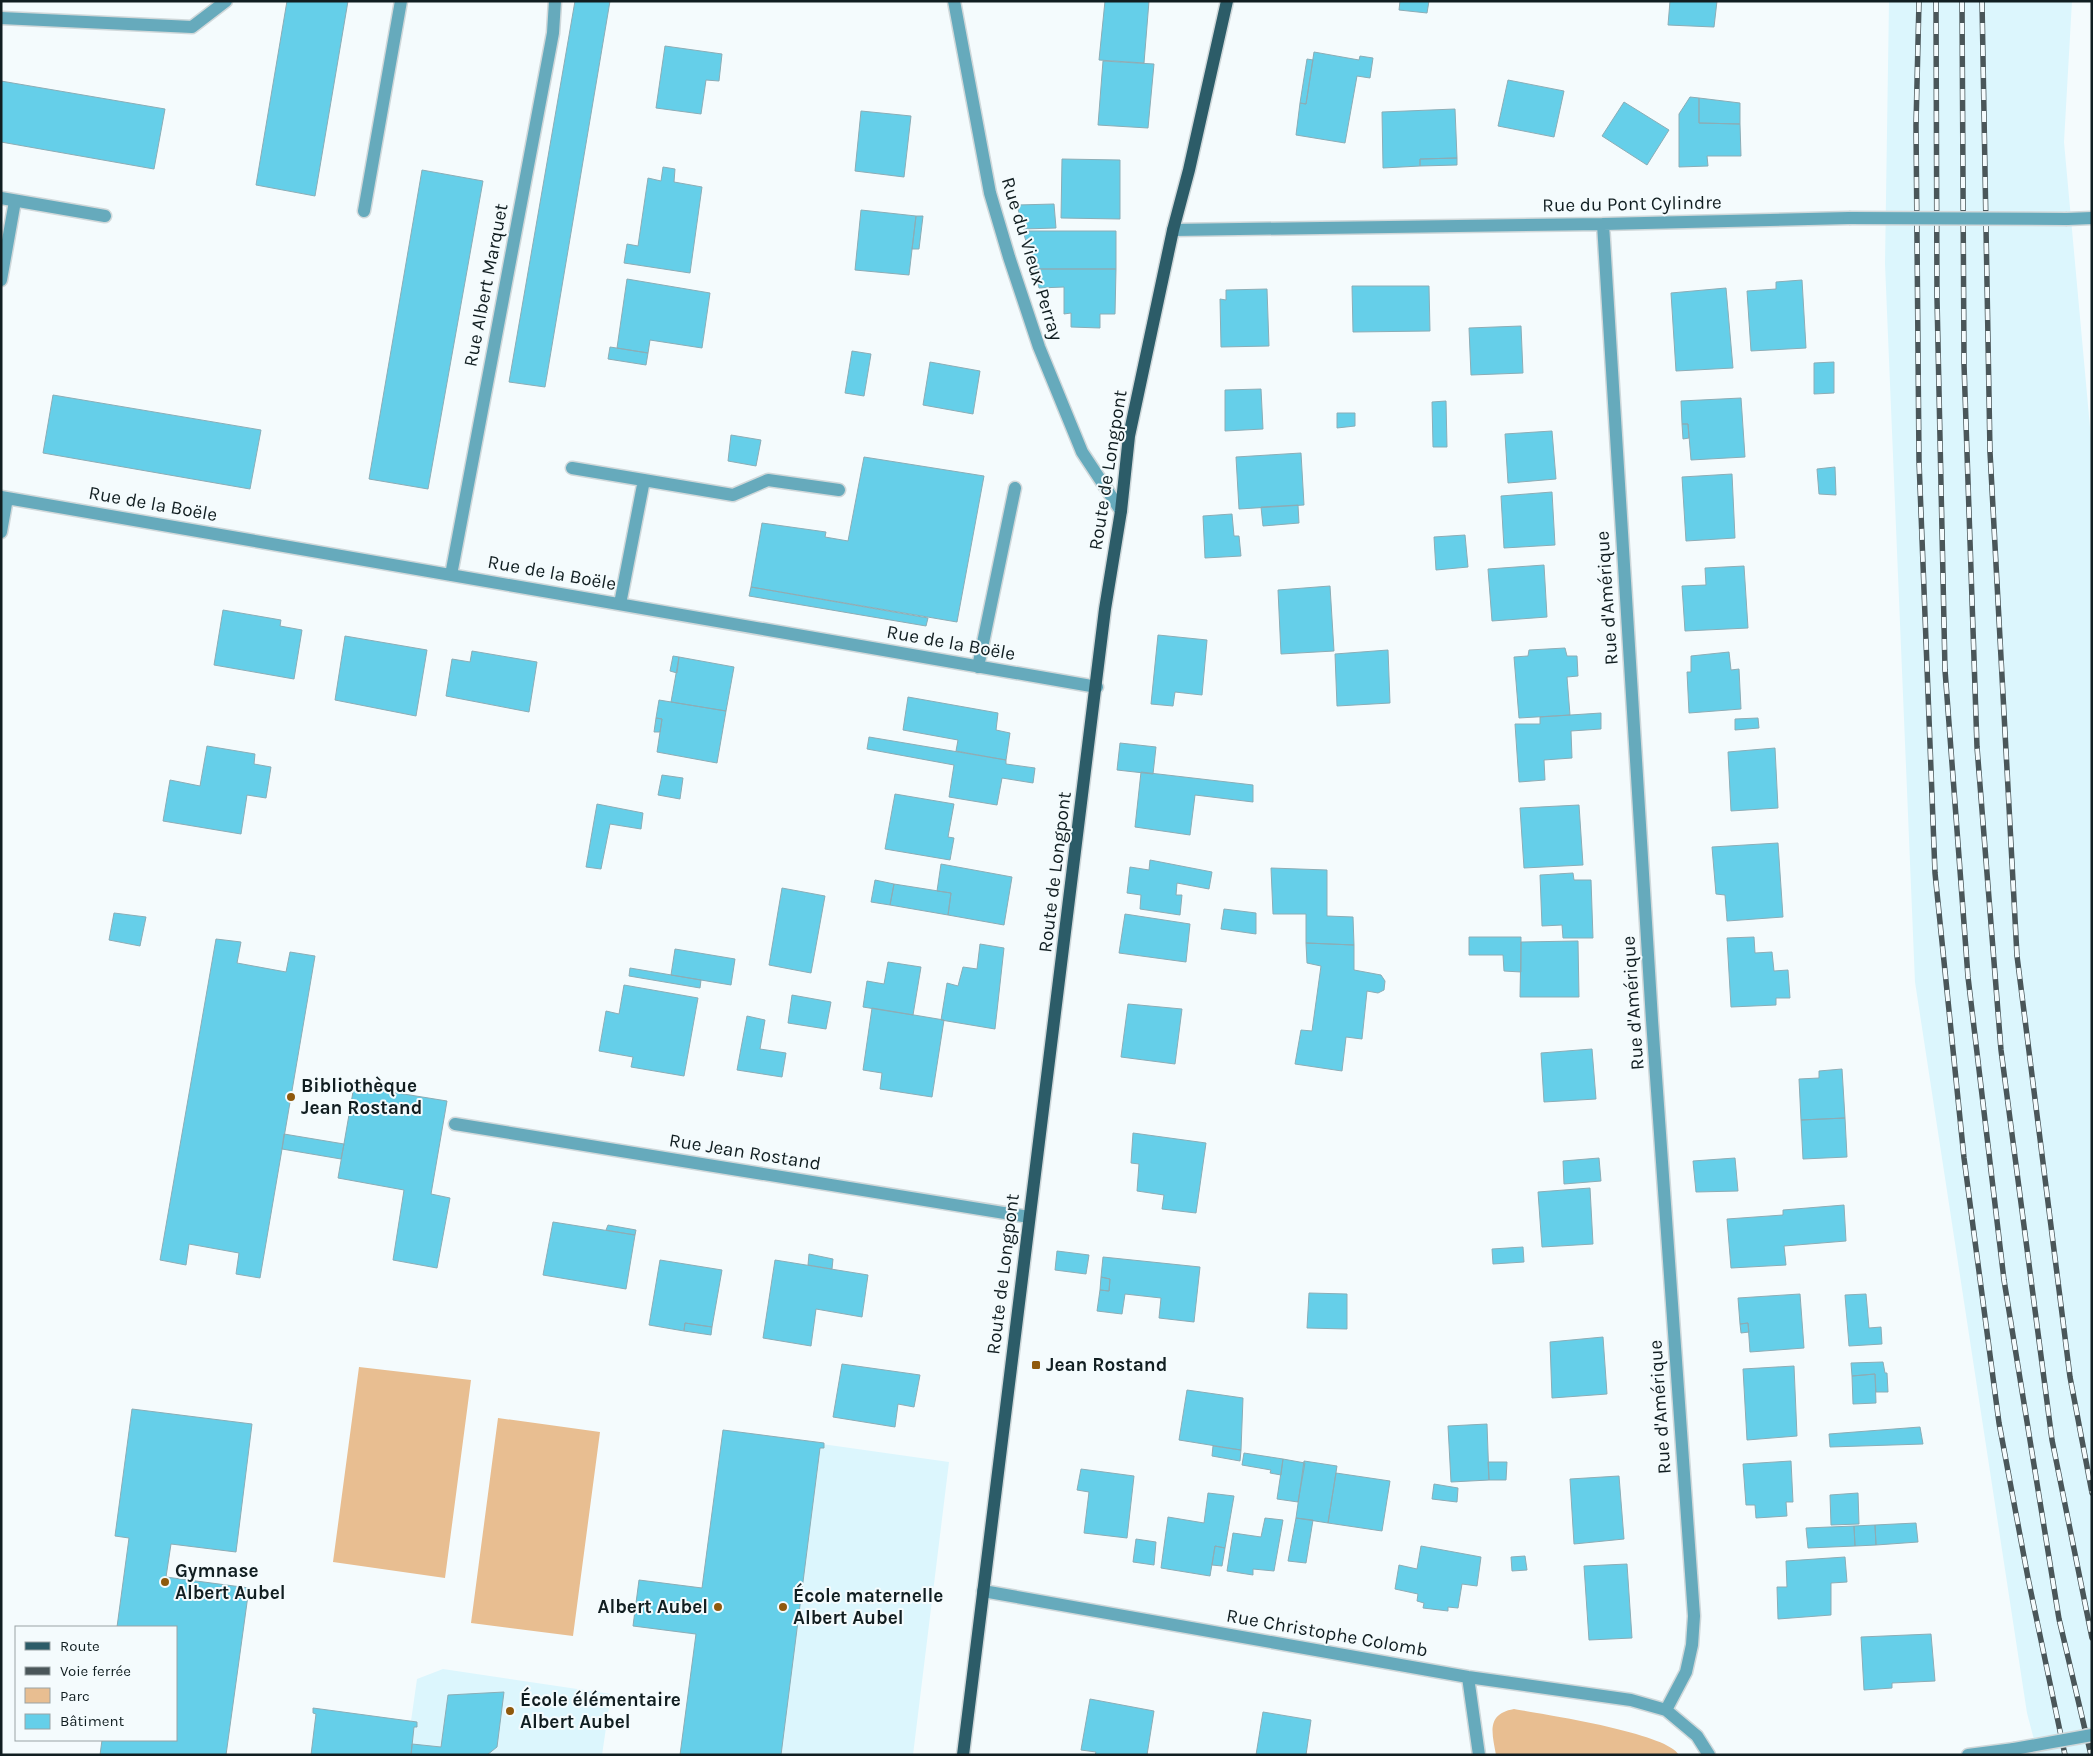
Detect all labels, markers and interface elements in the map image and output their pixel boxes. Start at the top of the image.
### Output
street label: Rue du Vieux Perray [997,175,1067,344]
street label: Rue du Pont Cylindre [1542,191,1722,217]
street label: Rue Albert Marquet [459,201,513,369]
street label: Route de Longpont [1084,388,1132,552]
street label: Rue de la Boële [87,482,219,526]
street label: Rue d'Amérique [1591,530,1623,666]
street label: Rue de la Boële [486,551,618,595]
street label: Rue de la Boële [885,621,1017,665]
street label: Route de Longpont [1034,790,1076,954]
street label: Rue d'Amérique [1617,935,1649,1071]
place label: Bibliothèque Jean Rostand [301,1075,422,1119]
marker: Bibliothèque Jean Rostand [285,1091,297,1103]
street label: Rue Jean Rostand [667,1129,823,1175]
street label: Route de Longpont [982,1192,1024,1356]
street label: Rue d'Amérique [1644,1339,1676,1475]
place label: Jean Rostand [1046,1354,1167,1376]
marker: Jean Rostand [1030,1359,1042,1371]
place label: Gymnase Albert Aubel [175,1560,286,1604]
marker: Gymnase Albert Aubel [159,1576,171,1588]
place label: École maternelle Albert Aubel [793,1582,943,1629]
place label: Albert Aubel [598,1596,708,1618]
marker: Albert Aubel [712,1601,724,1613]
marker: École maternelle Albert Aubel [777,1601,789,1613]
street label: Rue Christophe Colomb [1225,1604,1429,1662]
legend [15,1626,178,1741]
text: Route [60,1637,100,1655]
text: Voie ferrée [60,1662,131,1680]
place label: École élémentaire Albert Aubel [520,1686,681,1733]
text: Parc [60,1687,90,1705]
marker: École élémentaire Albert Aubel [504,1705,516,1717]
text: Bâtiment [60,1712,124,1730]

